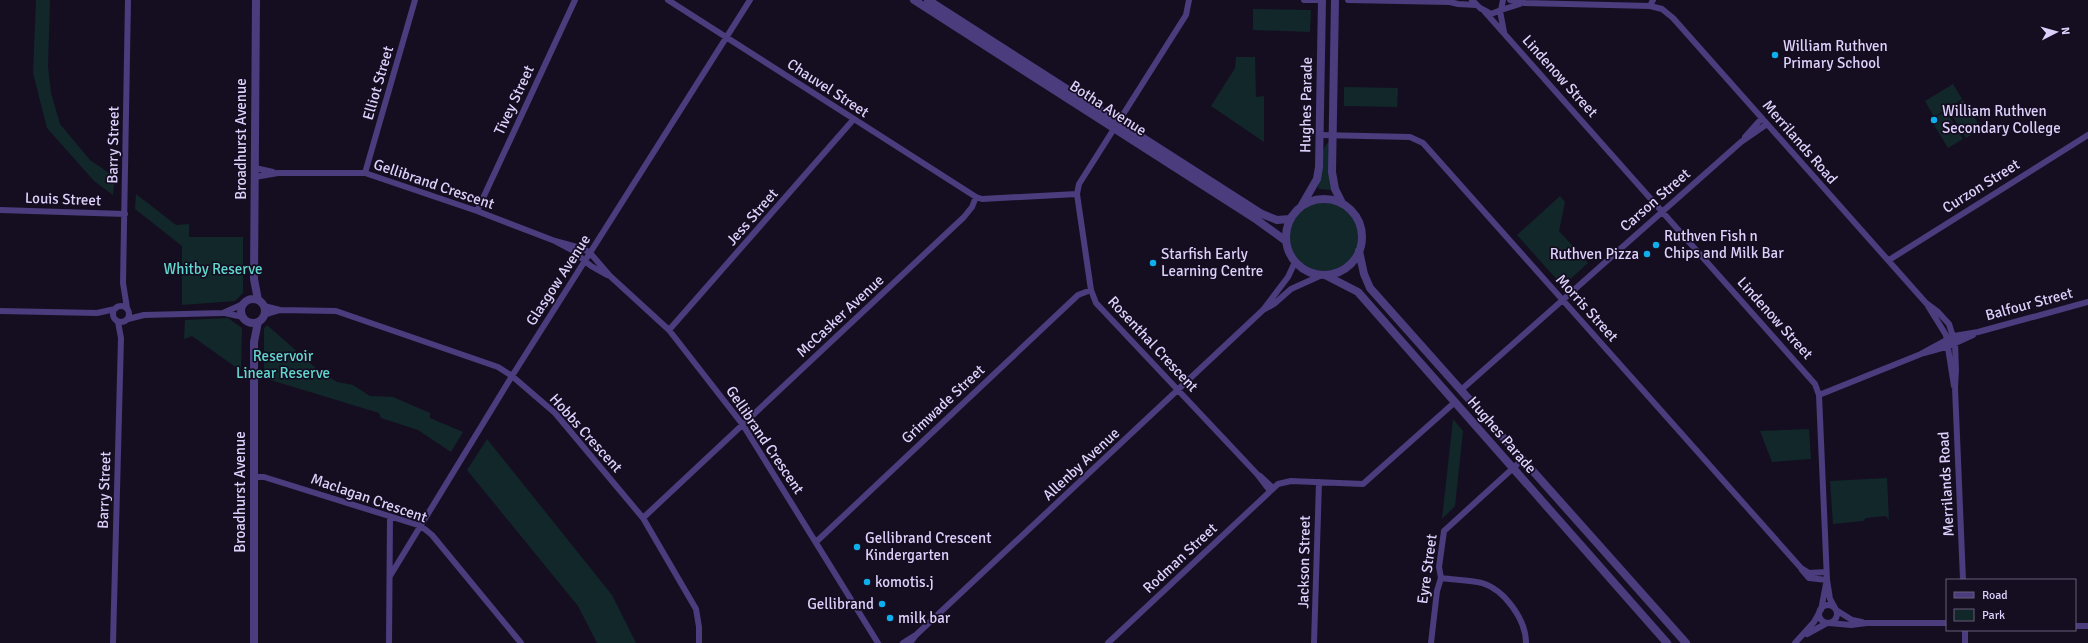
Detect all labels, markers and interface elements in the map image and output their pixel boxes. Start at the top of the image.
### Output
north arrow [2036,12,2076,52]
text: N [2059,27,2072,35]
street label: Lindenow Street [1518,31,1602,121]
place label: William Ruthven Primary School [1783,37,1888,72]
street label: Elliot Street [359,44,397,122]
marker: William Ruthven Primary School [1770,50,1780,60]
street label: Chauvel Street [784,55,872,121]
street label: Hughes Parade [1296,57,1316,153]
street label: Tivey Street [490,62,538,138]
street label: Botha Avenue [1066,76,1150,140]
street label: Broadhurst Avenue [232,78,250,200]
street label: Merrilands Road [1759,96,1841,188]
place label: William Ruthven Secondary College [1942,102,2061,137]
street label: Barry Street [103,106,123,184]
marker: William Ruthven Secondary College [1929,115,1939,125]
street label: Gellibrand Crescent [371,155,497,213]
street label: Curzon Street [1939,155,2023,217]
street label: Carson Street [1616,165,1694,235]
street label: Jess Street [722,185,782,249]
street label: Louis Street [25,189,101,209]
place label: Ruthven Fish n Chips and Milk Bar [1664,227,1784,262]
street label: Glasgow Avenue [522,231,594,329]
marker: Ruthven Fish n Chips and Milk Bar [1651,240,1661,250]
place label: Starfish Early Learning Centre [1161,245,1263,280]
place label: Ruthven Pizza [1550,245,1639,263]
marker: Ruthven Pizza [1642,249,1652,259]
marker: Starfish Early Learning Centre [1148,258,1158,268]
park label: Whitby Reserve [164,260,262,278]
street label: McCasker Avenue [793,271,887,361]
street label: Morris Street [1552,271,1622,345]
street label: Lindenow Street [1733,273,1817,363]
street label: Balfour Street [1983,284,2075,324]
street label: Rosenthal Crescent [1104,293,1202,395]
park label: Reservoir Linear Reserve [236,347,330,382]
street label: Grimwade Street [898,361,988,447]
street label: Gellibrand Crescent [722,383,808,497]
street label: Hobbs Crescent [546,390,626,476]
street label: Hughes Parade [1464,393,1540,477]
street label: Allenby Avenue [1039,424,1123,504]
street label: Broadhurst Avenue [231,431,249,553]
street label: Merrilands Road [1934,431,1958,537]
street label: Barry Street [94,451,114,529]
street label: Maclagan Crescent [308,470,430,526]
street label: Jackson Street [1294,515,1314,609]
street label: Rodman Street [1139,519,1221,597]
place label: Gellibrand Crescent Kindergarten [865,529,991,564]
street label: Eyre Street [1413,533,1441,605]
marker: Gellibrand Crescent Kindergarten [852,542,862,552]
place label: komotis.j [875,573,934,591]
marker: komotis.j [862,577,872,587]
legend [1946,579,2076,631]
text: Road [1982,588,2008,603]
place label: Gellibrand [807,595,874,613]
marker: Gellibrand [877,599,887,609]
text: Park [1982,608,2005,623]
place label: milk bar [898,609,951,627]
marker: milk bar [885,613,895,623]

